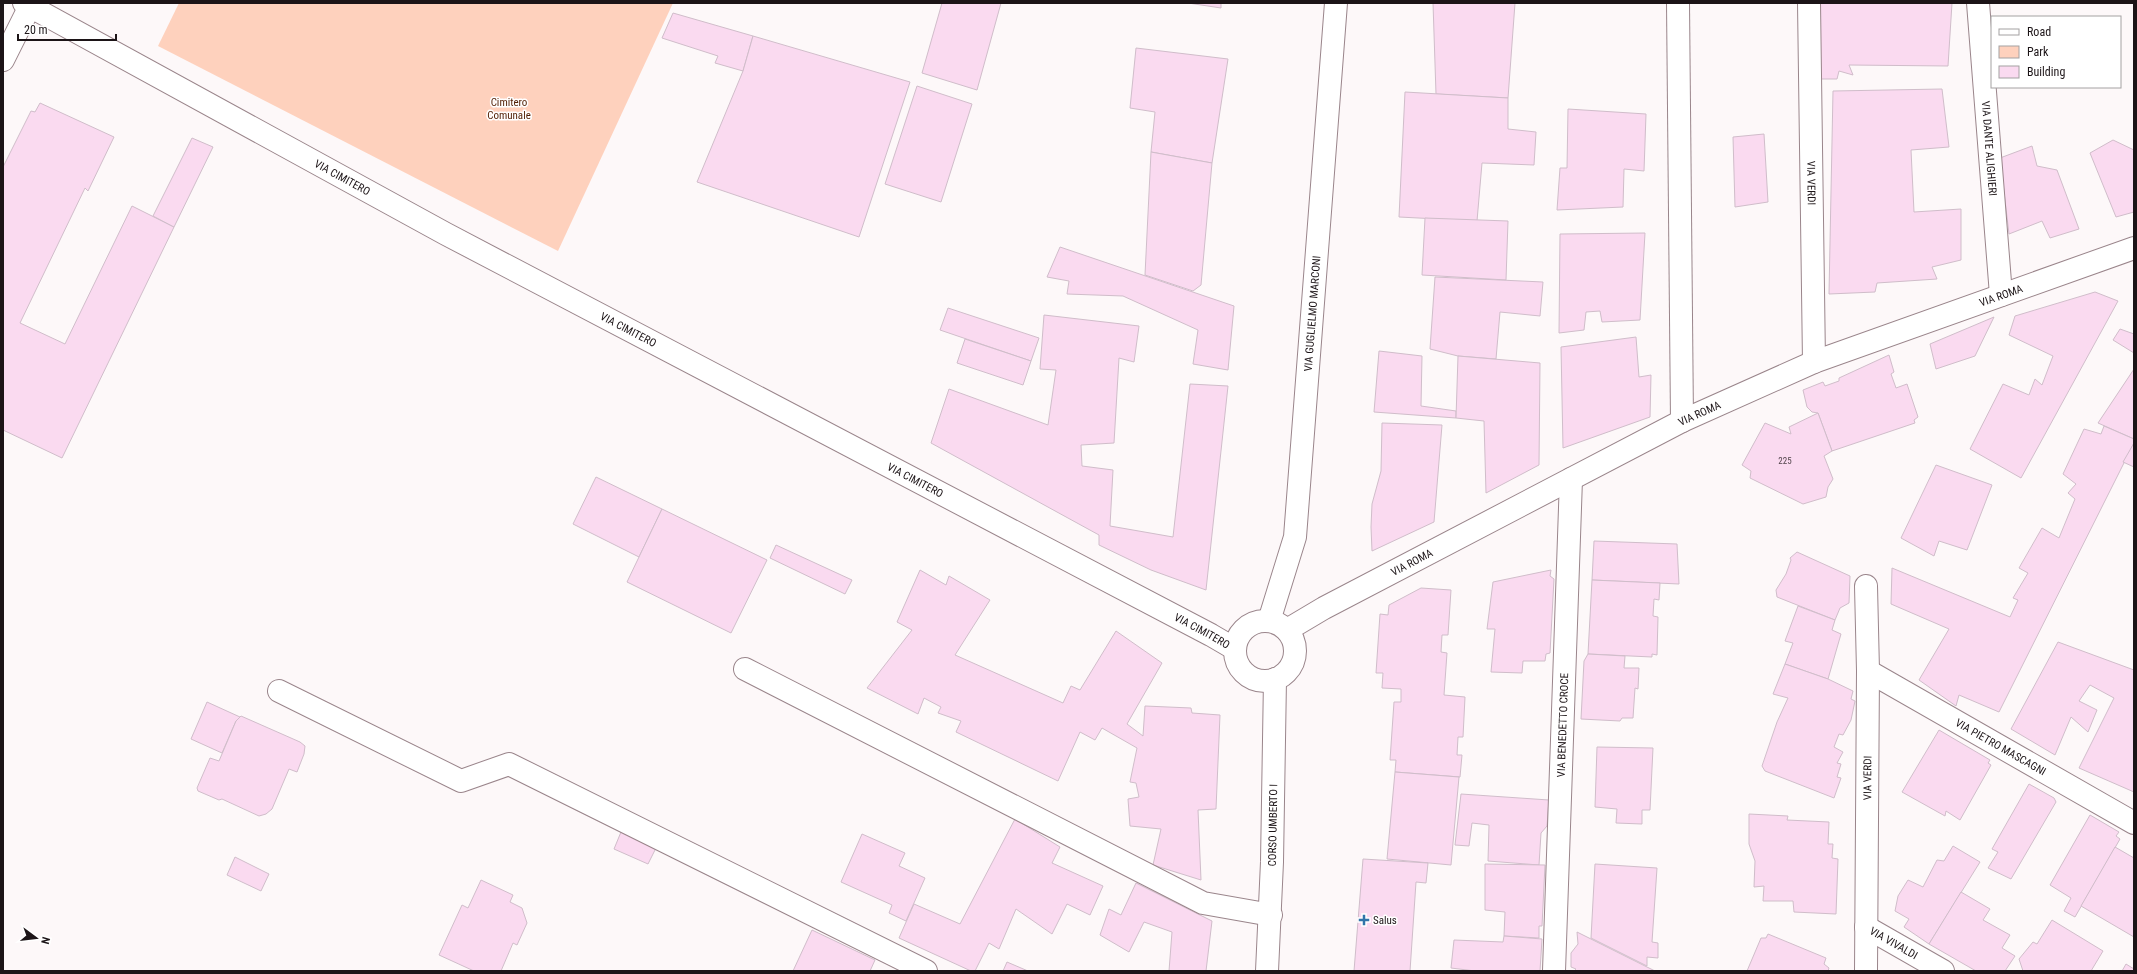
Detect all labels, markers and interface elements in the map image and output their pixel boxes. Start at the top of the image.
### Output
scale bar [18,16,116,42]
legend [1991,16,2121,88]
text: 20 m [24,23,48,37]
text: Road [2027,25,2051,39]
text: Park [2027,45,2049,59]
text: Building [2027,65,2065,79]
park label: Cimitero Comunale [487,96,531,122]
street label: VIA DANTE ALIGHIERI [1979,101,1999,197]
street label: VIA CIMITERO [312,157,372,198]
street label: VIA VERDI [1804,161,1818,205]
street label: VIA GUGLIELMO MARCONI [1302,255,1324,372]
street label: VIA ROMA [1978,282,2025,310]
street label: VIA CIMITERO [598,310,658,350]
street label: VIA ROMA [1676,398,1723,429]
house number: 225 [1778,456,1792,466]
street label: VIA CIMITERO [885,460,945,500]
street label: VIA ROMA [1389,546,1436,579]
street label: VIA CIMITERO [1172,611,1232,652]
street label: VIA BENEDETTO CROCE [1555,672,1571,778]
street label: VIA PIETRO MASCAGNI [1953,716,2048,778]
street label: VIA VERDI [1861,756,1874,800]
street label: CORSO UMBERTO I [1266,784,1280,867]
marker: Salus [1358,914,1370,926]
place label: Salus [1373,914,1397,927]
north arrow [16,918,56,958]
street label: VIA VIVALDI [1867,924,1920,962]
text: N [38,936,52,946]

